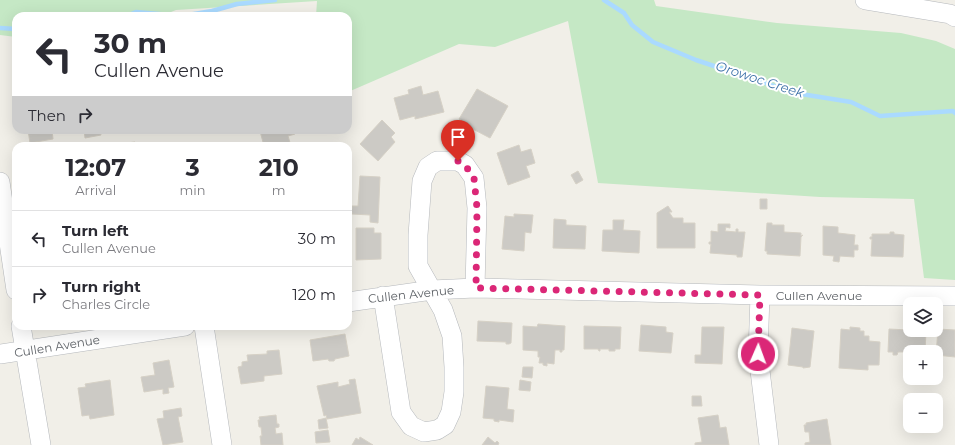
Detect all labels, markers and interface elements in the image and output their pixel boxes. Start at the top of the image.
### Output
text: 30 m [94,26,167,60]
icon: left [28,28,80,80]
water label: Orowoc Creek [714,57,807,101]
text: Cullen Avenue [94,60,224,82]
icon: right [74,104,96,126]
text: Then [28,106,66,125]
pin [441,120,475,161]
icon: arrive [447,126,469,148]
text: 12:07 [65,153,126,182]
text: 3 [185,153,200,182]
text: 210 [259,153,299,182]
text: Arrival [75,182,116,198]
text: min [179,182,206,198]
text: m [272,182,286,198]
text: Turn left [62,221,129,240]
icon: left [28,228,50,250]
text: 30 m [298,229,336,248]
text: Cullen Avenue [62,240,156,256]
text: Turn right [62,277,141,296]
street label: Cullen Avenue [367,282,455,306]
icon: right [28,284,50,306]
text: 120 m [292,285,336,304]
street label: Cullen Avenue [776,288,862,303]
text: Charles Circle [62,296,150,312]
map controls [903,297,943,433]
button: layers [903,297,943,337]
street label: Cullen Avenue [13,332,101,360]
position arrow [737,333,779,375]
button: + [903,345,943,385]
button: − [903,393,943,433]

